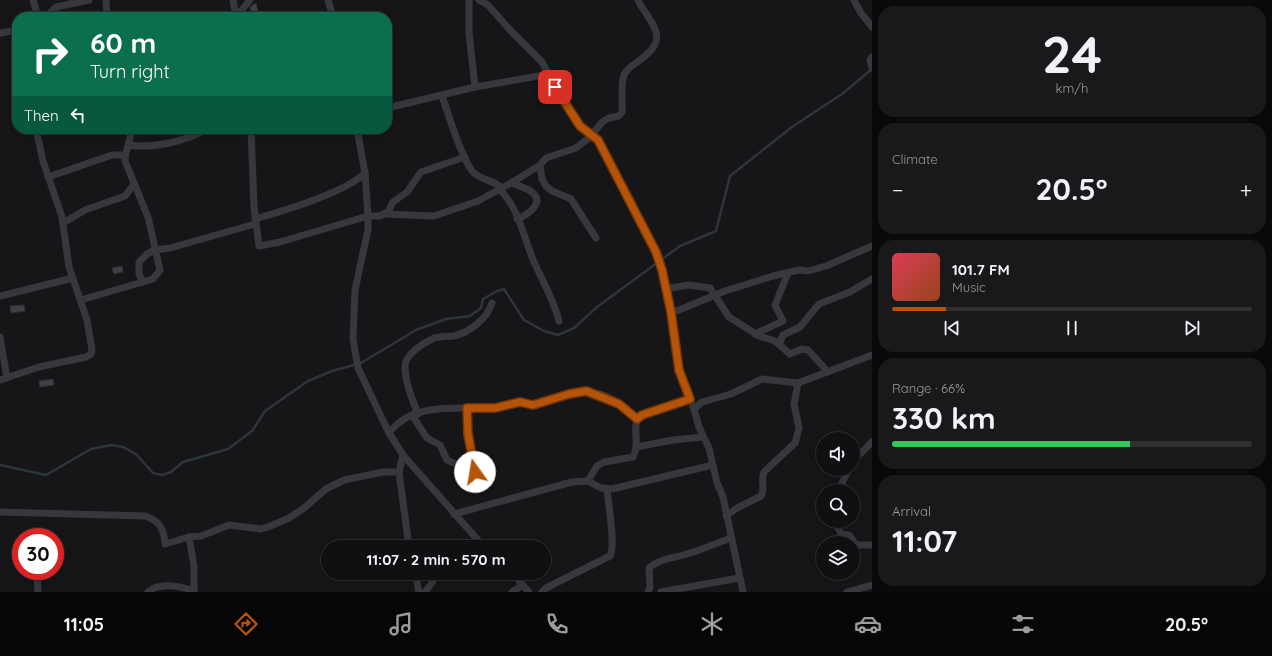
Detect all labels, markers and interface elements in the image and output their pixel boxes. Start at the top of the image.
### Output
text: 24 [1042,21,1102,86]
text: 60 m [90,25,156,60]
icon: right [24,28,76,80]
text: Turn right [90,60,170,83]
pin [538,70,572,104]
icon: arrive [544,76,566,98]
text: km/h [1056,80,1088,96]
icon: left [67,104,89,126]
text: Then [24,106,59,125]
text: Climate [892,151,938,167]
text: 20.5° [1036,170,1108,208]
text: − [892,176,903,204]
text: + [1240,176,1252,204]
text: 101.7 FM [952,260,1010,279]
text: Music [952,279,986,295]
icon: previous [941,317,963,339]
icon: pause [1061,317,1083,339]
icon: next [1181,317,1203,339]
text: Range · 66% [892,380,965,396]
text: 330 km [892,399,996,437]
map controls [816,432,860,580]
button: sound [816,432,860,476]
position arrow [454,451,496,493]
button: search [816,484,860,528]
text: Arrival [892,503,931,519]
text: 11:07 [892,522,957,560]
speed limit sign: 30 [12,528,64,580]
button: layers [816,536,860,580]
text: 11:07 · 2 min · 570 m [366,550,506,569]
icon: directions [232,610,260,638]
icon: music [387,610,415,638]
icon: phone [543,610,571,638]
icon: climate [698,610,726,638]
icon: car [854,610,882,638]
icon: filters [1009,610,1037,638]
text: 11:05 [64,613,104,636]
text: 20.5° [1165,613,1208,636]

